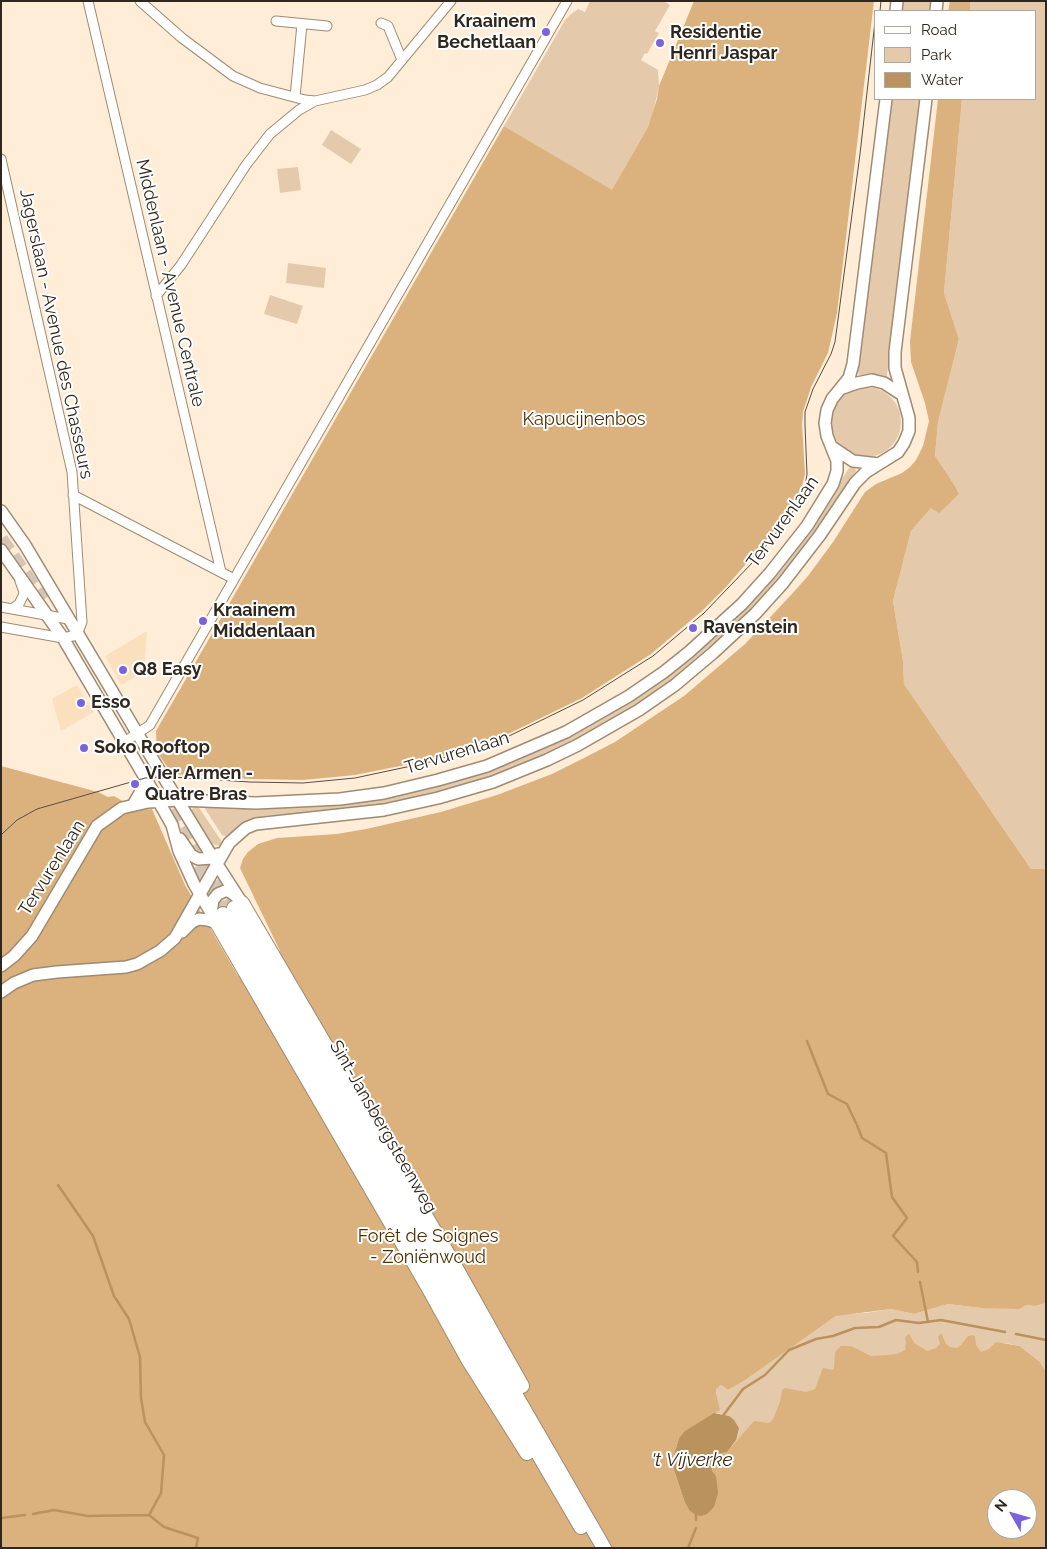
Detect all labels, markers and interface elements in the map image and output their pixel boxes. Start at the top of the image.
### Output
legend [874,10,1037,100]
place label: Kraainem Bechetlaan [437,11,536,54]
text: Road [921,21,957,39]
place label: Residentie Henri Jaspar [670,22,777,64]
marker: Kraainem Bechetlaan [540,26,552,38]
marker: Residentie Henri Jaspar [654,37,666,49]
text: Park [921,46,952,64]
text: Water [921,71,963,89]
street label: Middenlaan - Avenue Centrale [131,157,209,409]
street label: Jagerslaan - Avenue des Chasseurs [15,187,97,481]
park label: Kapucijnenbos [522,409,646,431]
street label: Tervurenlaan [742,472,824,572]
place label: Kraainem Middenlaan [213,600,315,642]
marker: Kraainem Middenlaan [197,615,209,627]
place label: Ravenstein [703,617,798,639]
marker: Ravenstein [687,622,699,634]
place label: Q8 Easy [133,659,201,681]
marker: Q8 Easy [117,664,129,676]
place label: Esso [91,692,130,714]
marker: Esso [75,697,87,709]
street label: Tervurenlaan [402,727,512,779]
place label: Soko Rooftop [94,737,210,759]
marker: Soko Rooftop [78,742,90,754]
place label: Vier Armen - Quatre Bras [145,763,253,806]
marker: Vier Armen - Quatre Bras [129,778,141,790]
street label: Tervurenlaan [14,816,90,920]
street label: Sint-Jansbergsteenweg [325,1037,441,1217]
park label: Forêt de Soignes - Zoniënwoud [358,1226,498,1268]
water label: 't Vijverke [651,1449,733,1471]
north arrow [987,1489,1037,1539]
text: N [991,1496,1011,1515]

